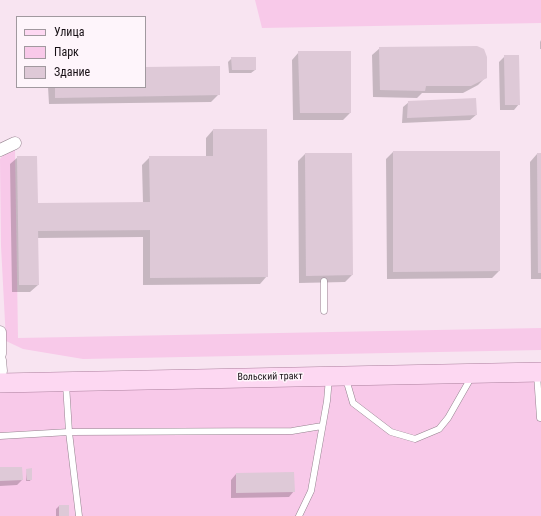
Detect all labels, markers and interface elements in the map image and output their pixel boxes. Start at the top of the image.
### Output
legend [16,16,146,88]
text: Улица [54,25,84,39]
text: Парк [54,45,79,59]
text: Здание [54,65,90,79]
street label: Вольский тракт [237,370,303,384]

